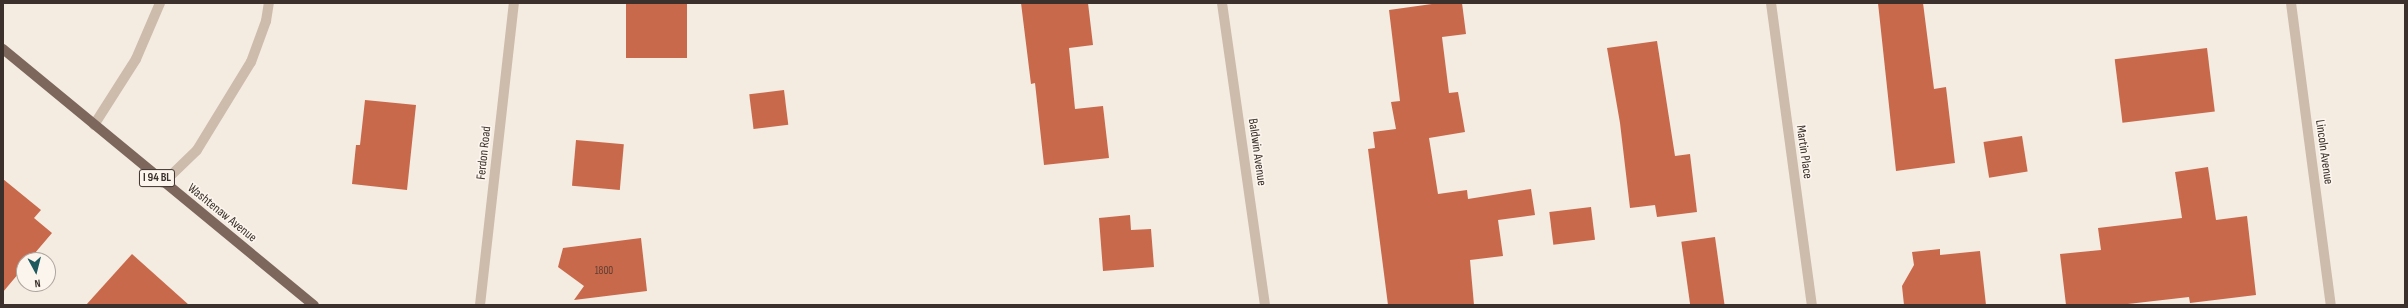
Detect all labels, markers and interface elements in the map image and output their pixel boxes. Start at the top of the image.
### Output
street label: Baldwin Avenue [1245,117,1269,187]
street label: Lincoln Avenue [2312,119,2336,185]
street label: Martin Place [1793,124,1815,180]
street label: Ferdon Road [473,126,495,180]
road number: I 94 BL [138,168,176,188]
street label: Washtenaw Avenue [184,180,260,246]
north arrow [16,252,56,292]
house number: 1800 [595,264,613,278]
text: N [34,277,41,290]

